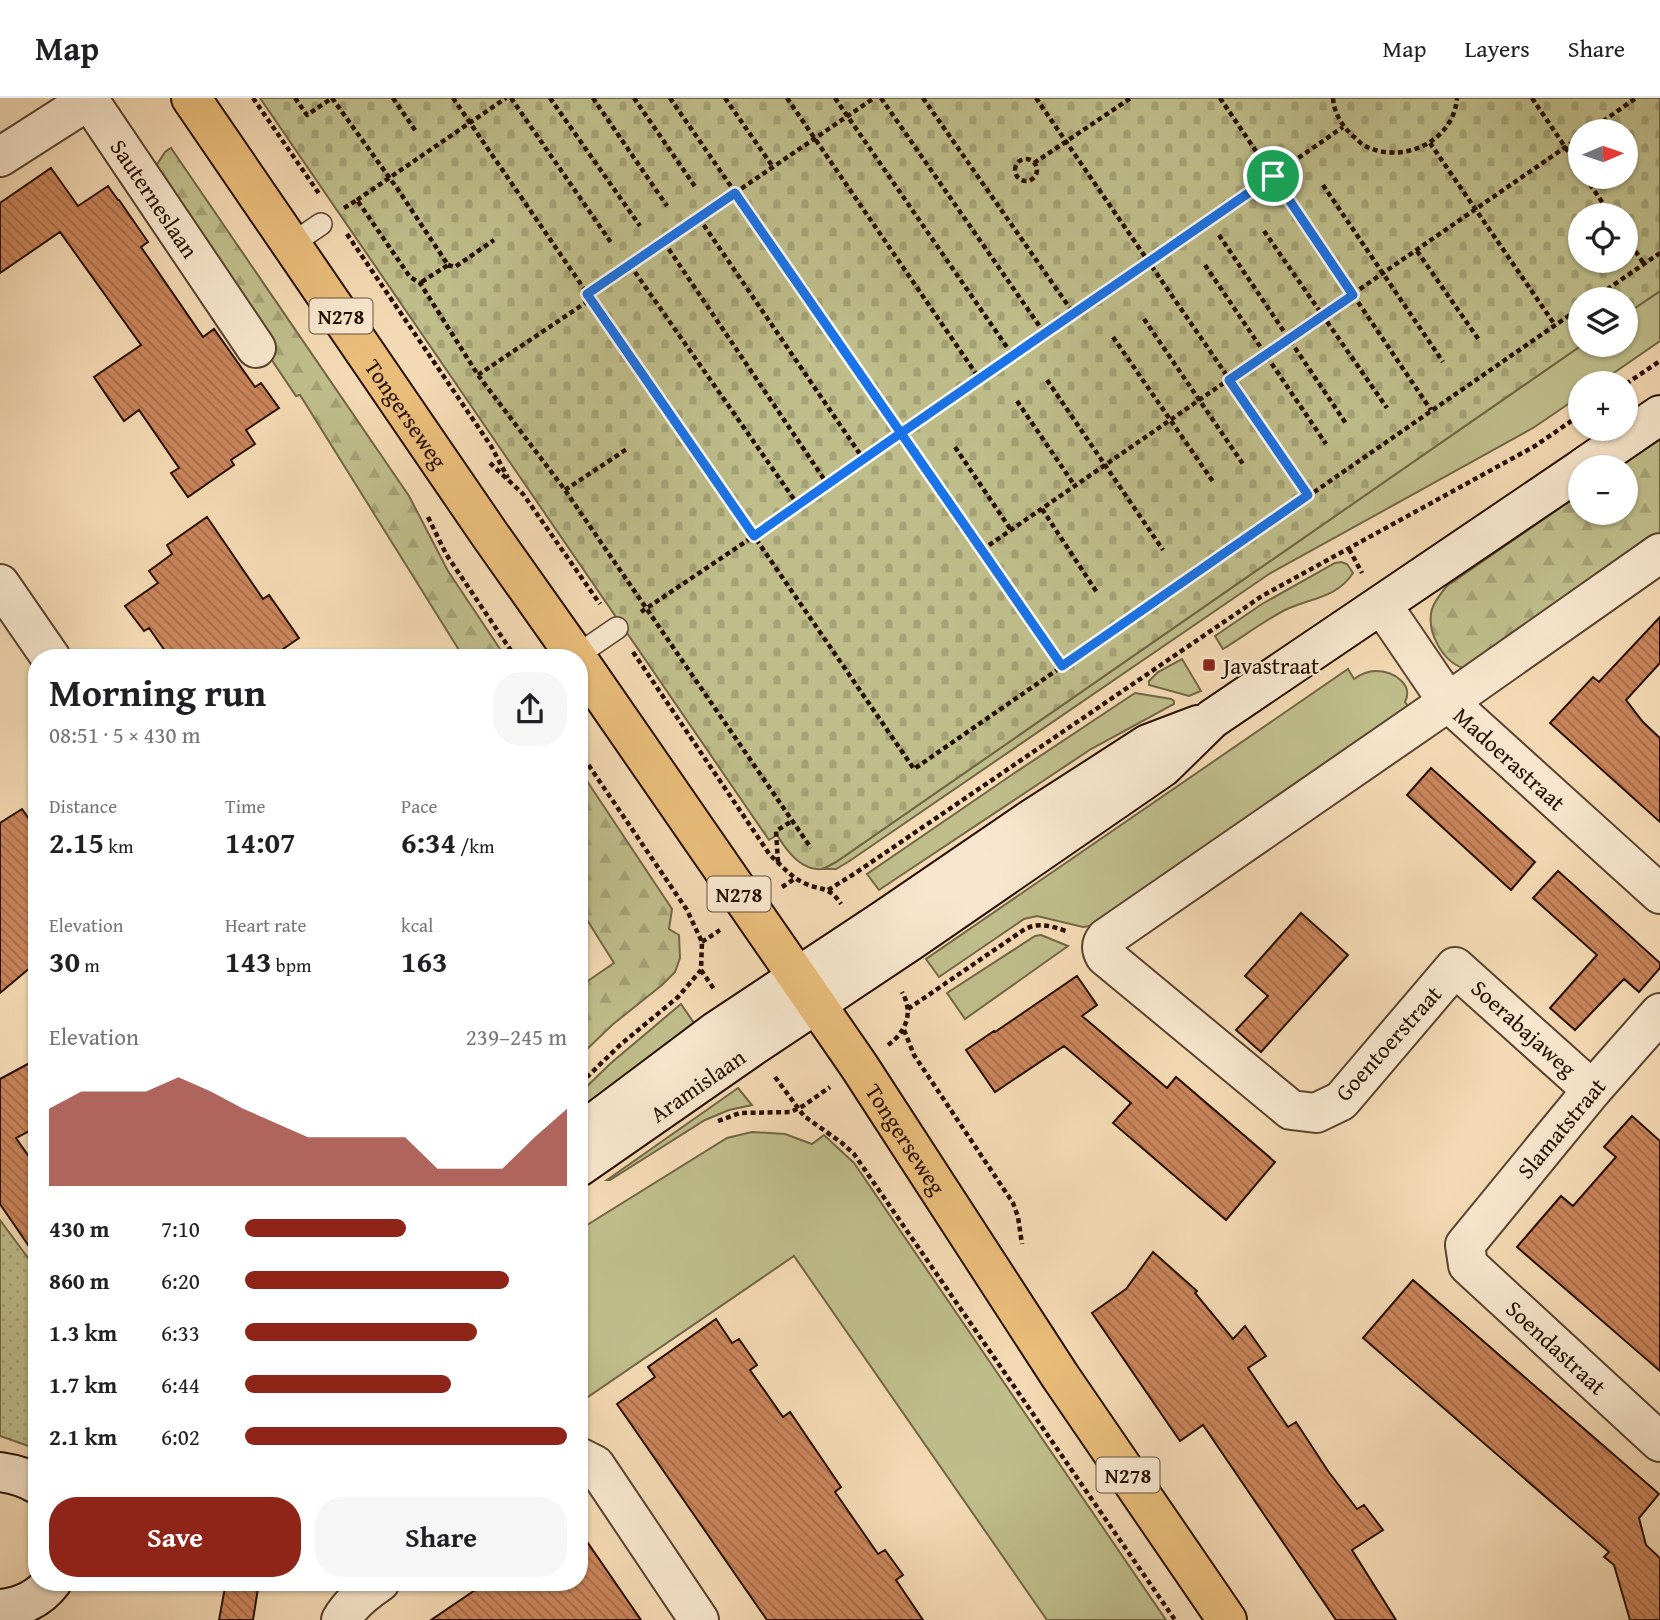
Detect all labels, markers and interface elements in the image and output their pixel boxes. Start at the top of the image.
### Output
text: Map [35,24,99,72]
text: Map [1383,31,1426,66]
text: Layers [1464,31,1530,66]
text: Share [1568,31,1625,66]
north arrow [1568,119,1638,189]
map controls [1568,119,1638,525]
street label: Sauterneslaan [103,132,207,264]
pin [1243,146,1303,206]
icon: arrive [1254,157,1292,195]
button: locate [1568,203,1638,273]
button: layers [1568,287,1638,357]
road number: N278 [310,298,372,333]
street label: Tongerseweg [357,352,456,475]
button: + [1568,371,1638,441]
button: − [1568,455,1638,525]
place label: Javastraat [1220,649,1319,682]
marker: Javastraat [1201,657,1217,673]
text: Morning run [49,664,266,720]
button: share [493,672,567,746]
street label: Madoerastraat [1447,699,1573,818]
text: 08:51 · 5 × 430 m [49,718,201,751]
text: Distance [49,792,117,820]
text: Time [225,792,265,820]
text: Pace [401,792,438,820]
text: 2.15 [49,820,104,864]
text: 14:07 [225,820,296,864]
text: 6:34 [401,820,456,864]
text: km [104,832,133,860]
text: /km [456,832,494,860]
road number: N278 [708,876,770,912]
text: Elevation [49,911,123,939]
text: Heart rate [225,911,306,939]
text: kcal [401,911,433,939]
text: 30 [49,939,80,983]
text: 143 [225,939,272,983]
text: 163 [401,939,448,983]
text: m [80,951,100,979]
text: bpm [272,951,311,979]
street label: Soerabajaweg [1464,972,1584,1085]
street label: Goentoerstraat [1327,978,1449,1108]
text: Elevation [49,1020,139,1053]
text: 239–245 m [466,1020,567,1053]
street label: Aramislaan [643,1040,752,1130]
street label: Slamatstraat [1509,1070,1613,1186]
street label: Tongerseweg [858,1077,955,1201]
text: 430 m [49,1212,110,1245]
text: 7:10 [161,1212,200,1245]
text: 860 m [49,1264,110,1297]
text: 6:20 [161,1264,200,1297]
street label: Soendastraat [1499,1292,1614,1402]
text: 1.3 km [49,1316,117,1349]
text: 6:33 [161,1316,200,1349]
text: 1.7 km [49,1368,117,1401]
text: 6:44 [161,1368,200,1401]
text: 2.1 km [49,1420,117,1453]
text: 6:02 [161,1420,200,1453]
road number: N278 [1096,1458,1160,1492]
button: Save [49,1497,301,1577]
button: Share [315,1497,567,1577]

